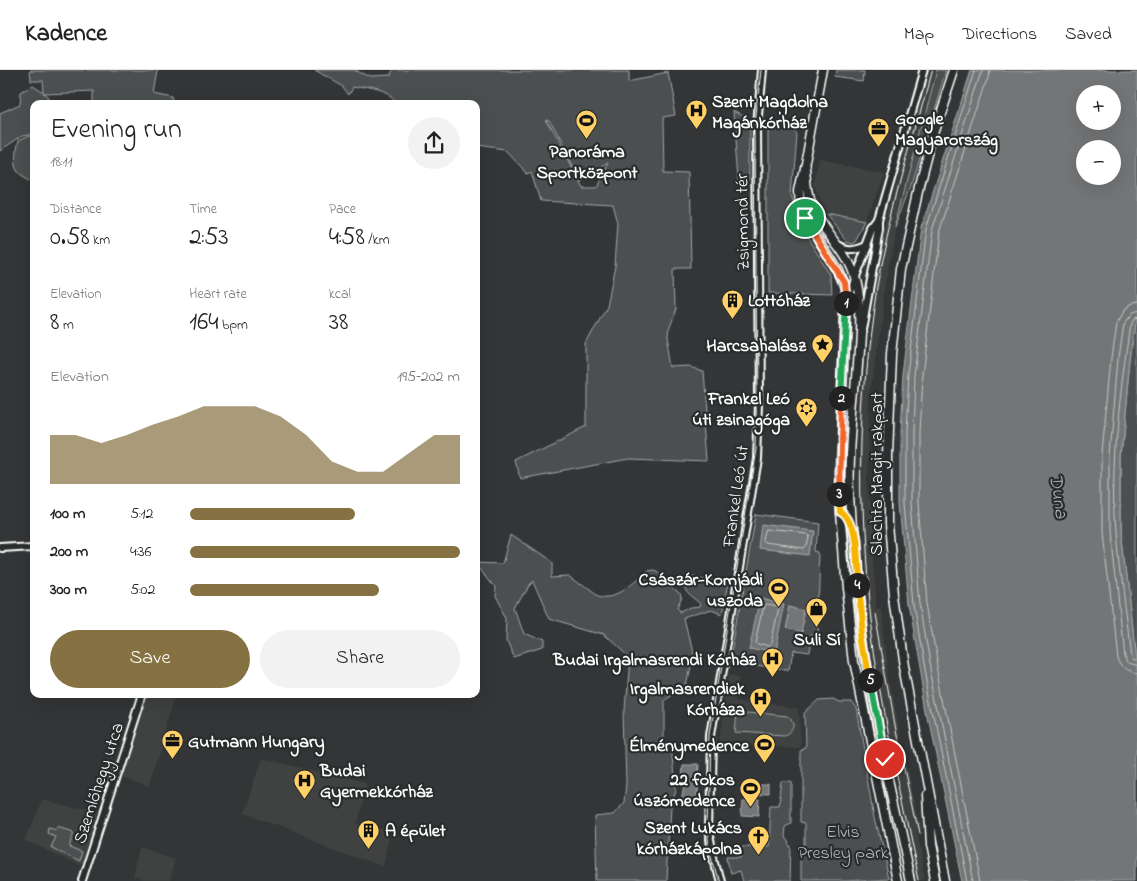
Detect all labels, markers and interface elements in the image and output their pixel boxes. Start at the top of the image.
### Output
text: Kadence [25,17,107,52]
text: Map [904,22,934,48]
text: Directions [962,22,1037,48]
text: Saved [1065,22,1112,48]
map controls [1076,85,1121,185]
button: + [1076,85,1121,130]
place label: Szent Magdolna Magánkórház [712,90,828,138]
hospital icon: Szent Magdolna Magánkórház [684,99,708,130]
place label: Google Magyarország [895,107,998,155]
sports icon: Panoráma Sportközpont [575,109,599,140]
text: Evening run [50,110,182,151]
office icon: Google Magyarország [867,116,891,147]
button: share [408,117,460,169]
place label: Panoráma Sportközpont [536,140,639,187]
button: − [1076,140,1121,185]
text: 18:11 [50,150,73,174]
street label: Zsigmond tér [730,173,759,271]
pin [784,197,826,239]
text: Distance [50,199,102,220]
text: Time [189,199,217,220]
text: Pace [329,199,356,220]
icon: arrive [791,204,819,232]
text: 0.58 [50,220,90,256]
text: 2:53 [189,220,229,256]
text: 4:58 [329,220,365,256]
text: km [90,230,110,251]
text: /km [365,230,390,251]
text: Elevation [50,284,101,305]
text: Heart rate [189,284,247,305]
text: kcal [329,284,351,305]
building icon: Lottóház [720,288,744,319]
place label: Lottóház [748,289,811,315]
pin: 1 [834,290,858,316]
text: 1 [844,293,849,314]
text: 8 [50,305,59,341]
text: 164 [189,305,219,341]
text: 38 [329,305,348,341]
text: m [59,315,74,336]
text: bpm [219,315,248,336]
place icon: Harcsahalász [810,333,834,364]
place label: Harcsahalász [706,334,806,360]
text: Elevation [50,365,109,389]
text: 195–202 m [397,365,460,389]
pin: 2 [828,386,854,410]
place label: Frankel Leó úti zsinagóga [692,387,790,435]
text: 2 [838,388,845,409]
street label: Slachta Margit rakpart [865,392,892,556]
synagogue icon: Frankel Leó úti zsinagóga [794,396,818,427]
street label: Frankel Leó út [717,444,757,550]
water label: Duna [1041,472,1074,521]
pin: 3 [826,482,852,506]
text: 3 [837,484,842,505]
text: 100 m [50,502,85,526]
text: 5:12 [130,502,154,526]
text: 200 m [50,540,88,564]
text: 4:36 [130,540,152,564]
place label: Császár-Komjádi uszoda [639,568,763,615]
pin: 4 [844,572,870,598]
text: 4 [855,575,860,596]
sports icon: Császár-Komjádi uszoda [767,577,791,608]
text: 300 m [50,578,87,602]
text: 5:02 [130,578,155,602]
shop icon: Suli Sí [805,597,829,628]
place label: Suli Sí [793,628,841,654]
button: Save [50,630,250,688]
button: Share [260,630,460,688]
hospital icon: Budai Irgalmasrendi Kórház [760,647,784,678]
place label: Budai Irgalmasrendi Kórház [552,648,756,675]
pin: 5 [858,668,882,692]
text: 5 [866,670,875,691]
place label: Irgalmasrendiek Kórháza [630,677,746,724]
hospital icon: Irgalmasrendiek Kórháza [749,686,773,717]
street label: Szemlőhegy utca [68,720,133,848]
office icon: Gutmann Hungary [160,729,184,760]
place label: Gutmann Hungary [188,730,325,757]
sports icon: Élménymedence [753,733,777,764]
place label: Élménymedence [629,734,750,761]
pin [864,738,906,780]
icon: check [871,745,899,773]
place label: Budai Gyermekkórház [319,759,433,807]
hospital icon: Budai Gyermekkórház [292,768,316,799]
place label: 22 fokos úszómedence [634,768,736,815]
sports icon: 22 fokos úszómedence [739,777,763,808]
place label: Szent Lukács kórházkápolna [637,816,742,863]
building icon: A épület [357,818,381,849]
place label: A épület [385,819,447,845]
park label: Elvis Presley park [798,820,888,867]
church icon: Szent Lukács kórházkápolna [746,825,770,856]

